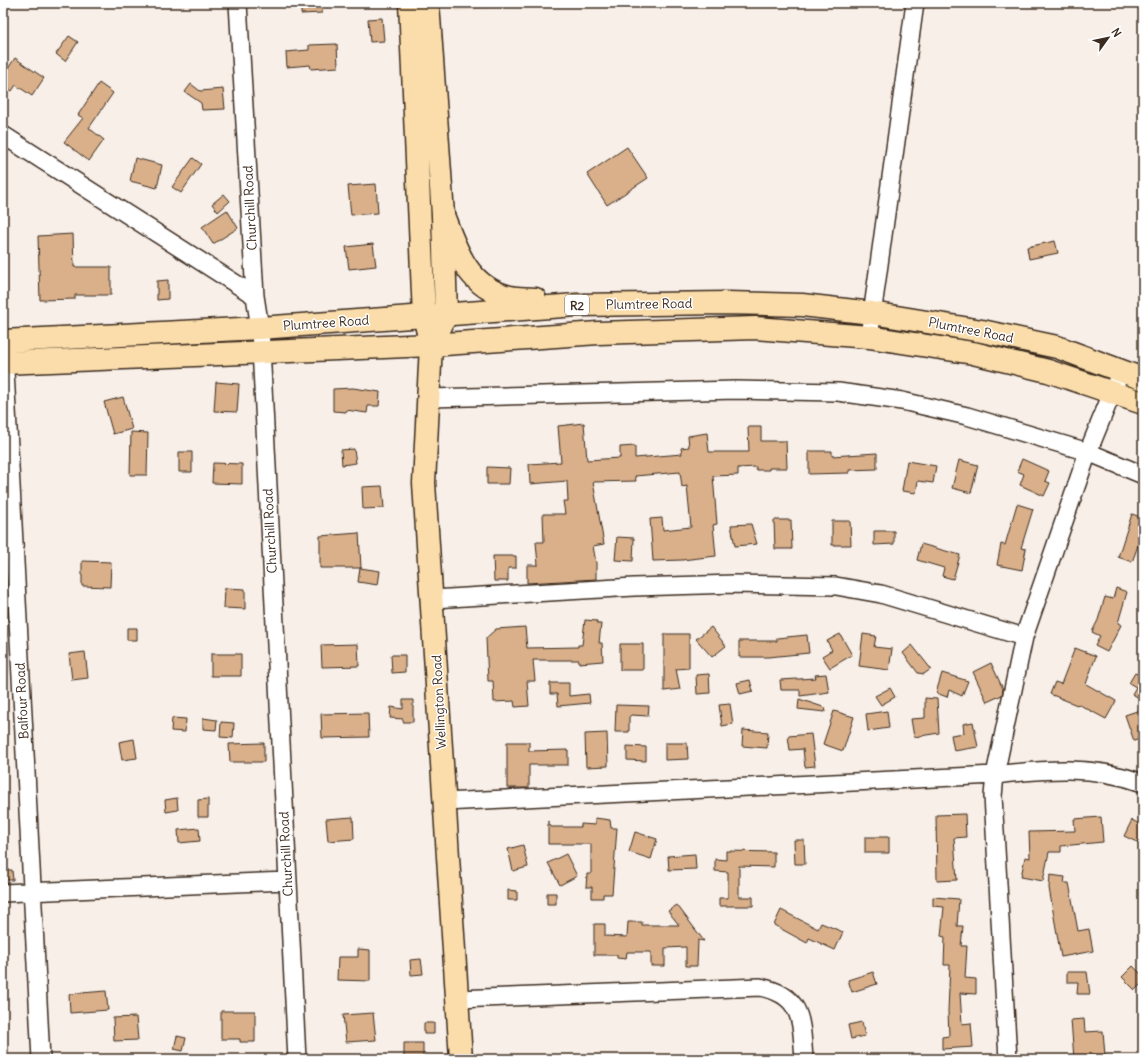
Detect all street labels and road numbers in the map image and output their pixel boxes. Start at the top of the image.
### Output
street label: Churchill Road [239,165,261,251]
road number: R2 [565,295,589,315]
street label: Plumtree Road [606,295,693,313]
street label: Plumtree Road [282,311,370,334]
street label: Plumtree Road [927,313,1015,347]
street label: Churchill Road [259,488,281,574]
street label: Wellington Road [428,654,450,750]
street label: Balfour Road [11,662,32,740]
street label: Churchill Road [275,811,297,897]

